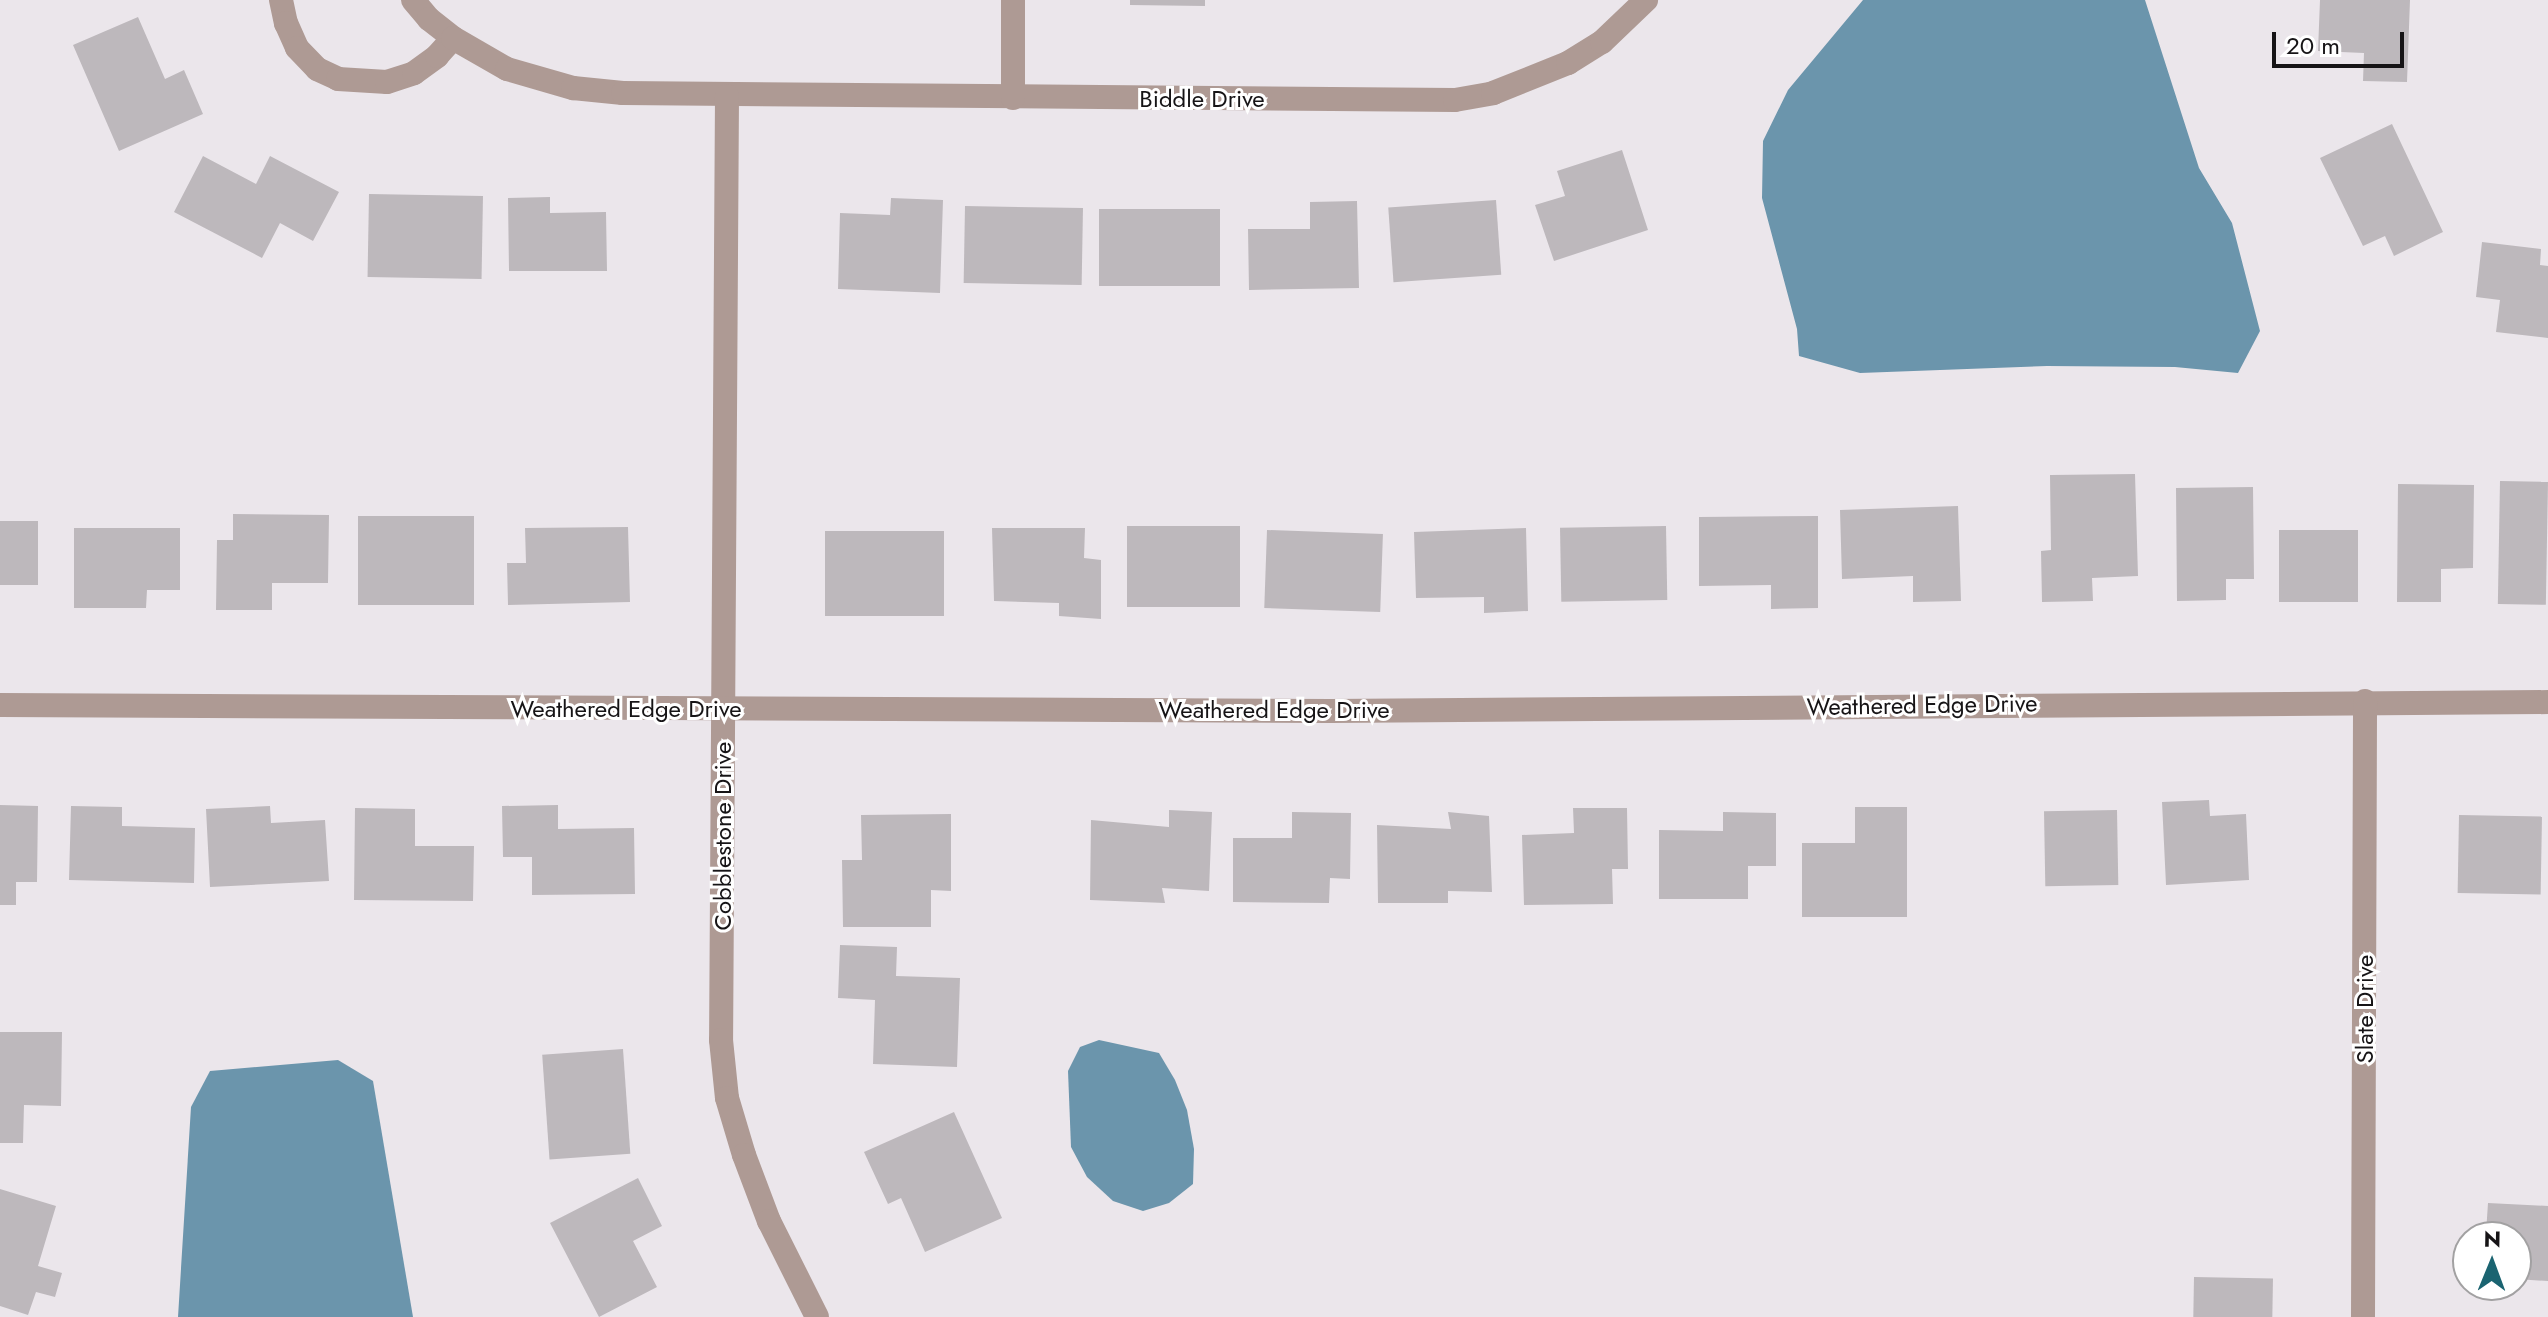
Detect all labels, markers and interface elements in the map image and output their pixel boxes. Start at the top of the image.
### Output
scale bar [2276,16,2408,66]
text: 20 m [2286,28,2340,63]
street label: Biddle Drive [1139,85,1265,113]
street label: Weathered Edge Drive [1806,689,2038,721]
street label: Weathered Edge Drive [510,695,742,723]
street label: Weathered Edge Drive [1158,696,1390,724]
street label: Cobblestone Drive [709,742,737,930]
street label: Slate Drive [2351,955,2379,1063]
north arrow [2452,1221,2532,1301]
text: N [2483,1223,2501,1255]

